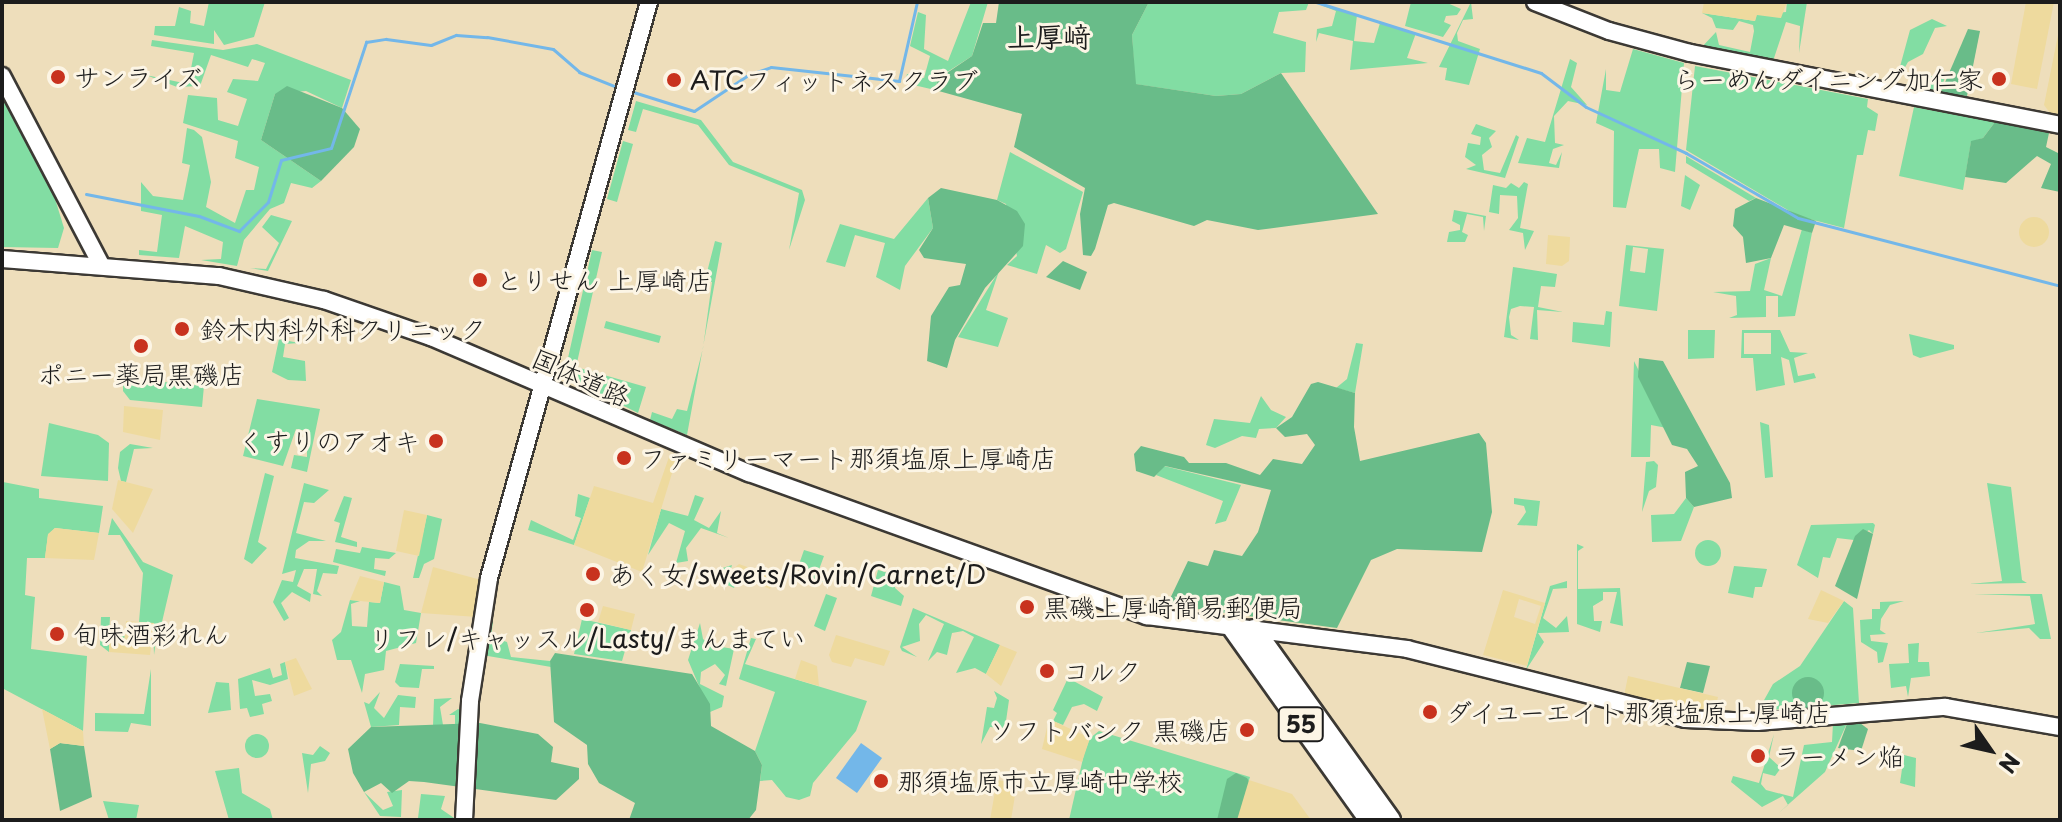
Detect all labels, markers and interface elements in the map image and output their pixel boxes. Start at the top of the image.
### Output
district label: 上厚﨑 [1007,19,1091,53]
place label: サンライズ [74,61,204,93]
place label: らーめんダイニング加仁家 [1671,63,1983,95]
place label: ATCフィットネスクラブ [690,64,979,96]
marker: サンライズ [49,68,67,86]
marker: らーめんダイニング加仁家 [1990,70,2008,88]
marker: ATCフィットネスクラブ [665,71,683,89]
place label: とりせん 上厚崎店 [496,264,712,296]
marker: とりせん 上厚崎店 [471,271,489,289]
place label: 鈴木内科外科クリニック [200,313,486,345]
marker: 鈴木内科外科クリニック [171,318,193,340]
marker: ポニー薬局黒磯店 [132,337,150,355]
street label: 国体道路 [527,342,635,412]
place label: ポニー薬局黒磯店 [37,358,245,390]
place label: くすりのアオキ [238,425,420,457]
marker: くすりのアオキ [427,432,445,450]
place label: ファミリーマート那須塩原上厚崎店 [640,442,1056,474]
marker: ファミリーマート那須塩原上厚崎店 [615,449,633,467]
place label: あく女/sweets/Rovin/Carnet/D [609,558,985,590]
marker: あく女/sweets/Rovin/Carnet/D [584,565,602,583]
place label: 黒磯上厚崎簡易郵便局 [1043,591,1303,623]
marker: 黒磯上厚崎簡易郵便局 [1018,598,1036,616]
marker: リフレ/キャッスル/Lasty/まんまてい [578,601,596,619]
place label: 旬味酒彩れん [73,618,229,650]
place label: リフレ/キャッスル/Lasty/まんまてい [369,622,805,654]
marker: 旬味酒彩れん [48,625,66,643]
place label: コルク [1063,655,1141,687]
marker: コルク [1038,662,1056,680]
place label: ダイユーエイト那須塩原上厚崎店 [1446,696,1835,728]
marker: ダイユーエイト那須塩原上厚崎店 [1421,703,1439,721]
road number: 55 [1277,704,1325,744]
north arrow [1950,710,2030,790]
place label: ソフトバンク 黒磯店 [989,714,1231,746]
marker: ソフトバンク 黒磯店 [1238,721,1256,739]
place label: ラーメン焔 [1774,740,1904,772]
marker: ラーメン焔 [1749,747,1767,765]
text: N [1992,747,2029,780]
place label: 那須塩原市立厚崎中学校 [897,765,1183,797]
marker: 那須塩原市立厚崎中学校 [872,772,890,790]

